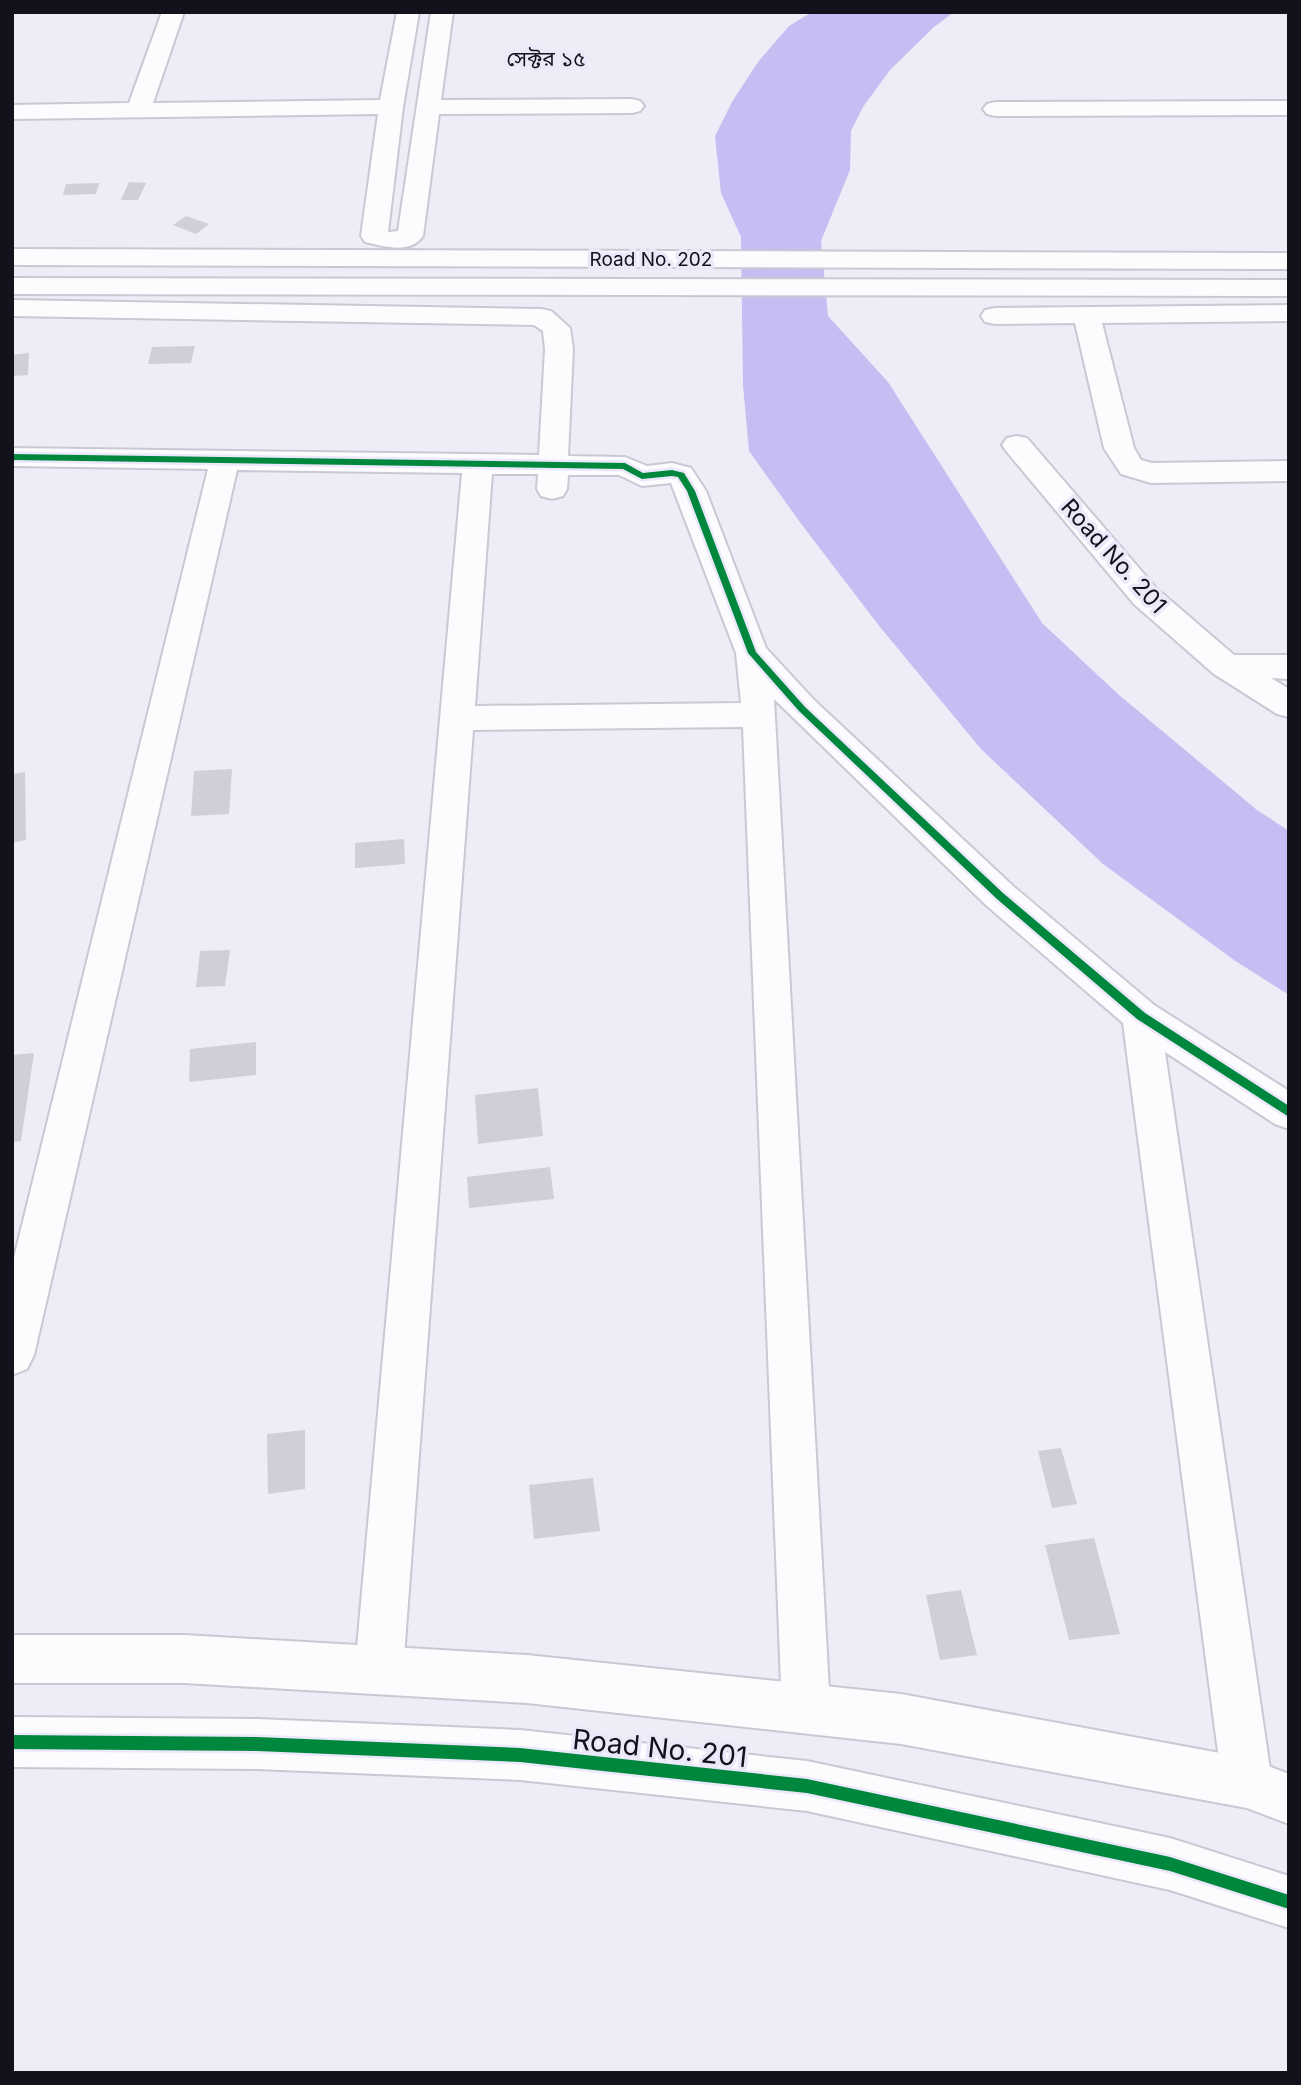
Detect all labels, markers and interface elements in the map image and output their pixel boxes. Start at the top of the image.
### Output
district label: সেক্টর ১৫ [506,46,586,71]
street label: Road No. 202 [590,248,712,271]
street label: Road No. 201 [1055,493,1173,619]
street label: Road No. 201 [571,1722,749,1774]

